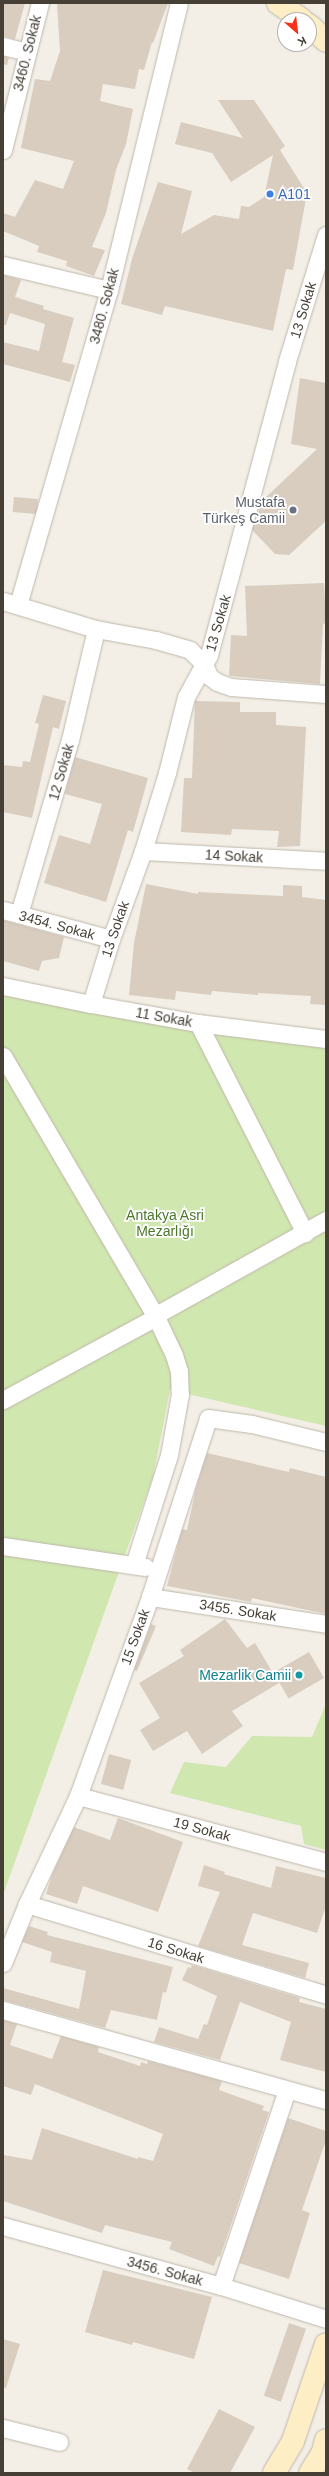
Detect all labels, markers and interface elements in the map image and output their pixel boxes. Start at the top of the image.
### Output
north arrow [277,12,317,52]
street label: 3460. Sokak [9,13,45,93]
text: K [296,35,308,49]
place label: A101 [278,186,311,202]
marker: A101 [265,189,275,199]
street label: 3480. Sokak [86,266,122,346]
street label: 13 Sokak [286,280,320,340]
place label: Mustafa Türkeş Camii [203,494,285,526]
marker: Mustafa Türkeş Camii [288,505,298,515]
street label: 13 Sokak [202,593,234,653]
street label: 12 Sokak [45,742,77,802]
street label: 14 Sokak [204,846,264,866]
street label: 13 Sokak [98,899,132,959]
street label: 3454. Sokak [17,907,97,943]
street label: 11 Sokak [134,1004,194,1030]
park label: Antakya Asri Mezarlığı [126,1207,204,1240]
street label: 3455. Sokak [198,1596,278,1624]
street label: 15 Sokak [117,1607,153,1667]
place label: Mezarlik Camii [199,1667,291,1683]
marker: Mezarlik Camii [294,1670,304,1680]
street label: 19 Sokak [172,1813,232,1845]
street label: 16 Sokak [146,1933,206,1967]
street label: 3456. Sokak [125,2253,205,2289]

